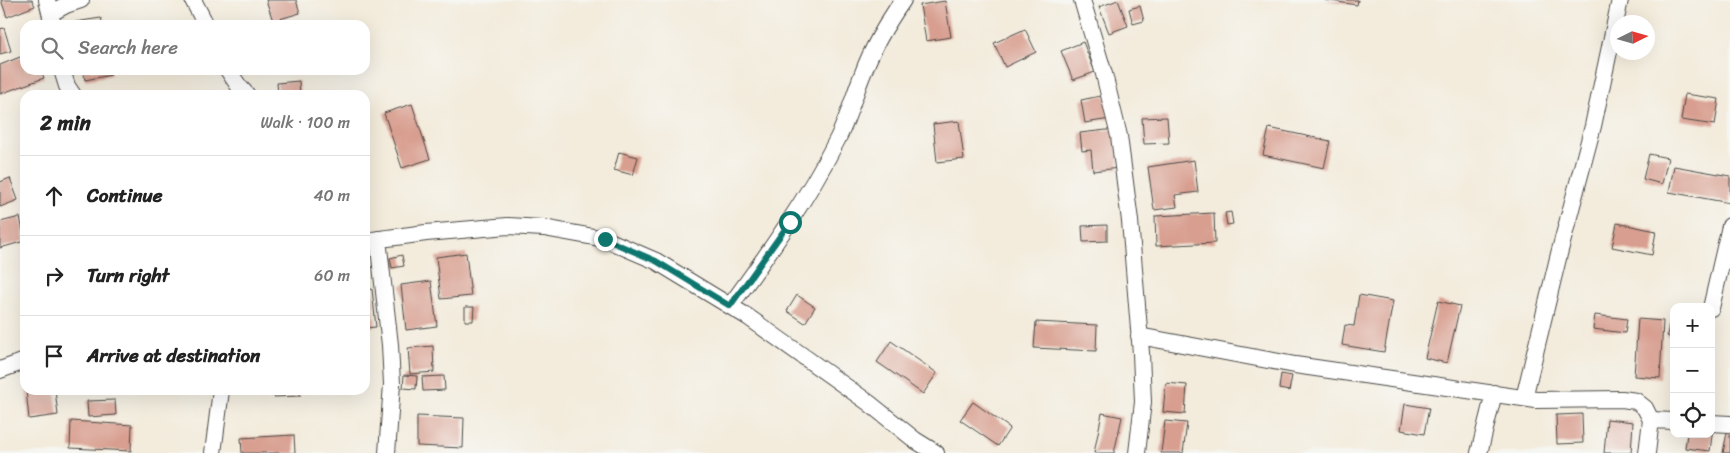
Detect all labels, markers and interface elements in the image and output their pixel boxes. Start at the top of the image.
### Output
north arrow [1610,15,1655,60]
search box [20,20,370,75]
text: Search here [78,31,178,64]
icon: search [38,34,66,62]
text: 2 min [40,104,91,142]
text: Walk · 100 m [260,108,350,137]
text: Continue [87,179,163,212]
text: 40 m [313,181,350,210]
icon: ahead [40,182,68,210]
route start [779,211,802,234]
route end [594,228,617,251]
text: Turn right [87,259,169,292]
text: 60 m [314,261,350,290]
icon: right [40,262,68,290]
map controls [1670,303,1715,438]
button: + [1670,303,1715,348]
text: Arrive at destination [87,339,260,372]
icon: arrive [40,342,68,370]
button: − [1670,348,1715,393]
button: locate [1670,393,1715,438]

